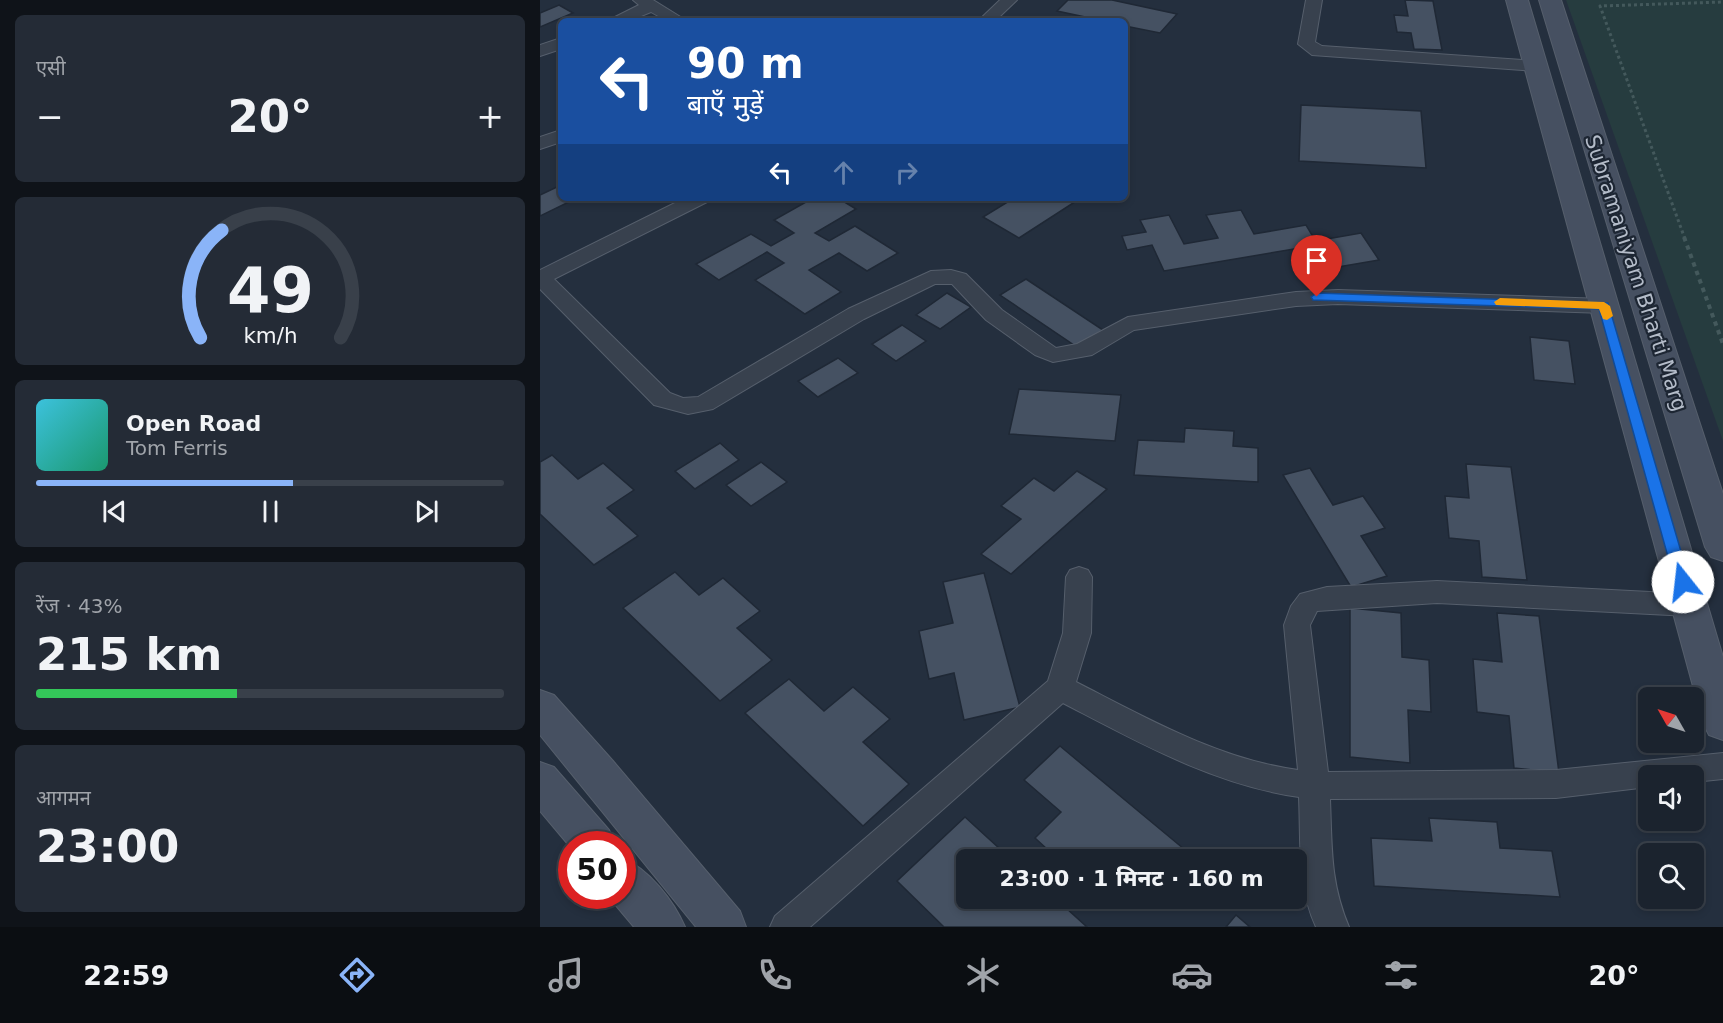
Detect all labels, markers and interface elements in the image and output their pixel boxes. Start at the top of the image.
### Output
text: 90 m [687,39,804,88]
icon: left [588,42,666,120]
text: एसी [36,56,66,80]
text: बाएँ मुड़ें [687,89,764,120]
text: 20° [227,90,313,143]
text: − [36,97,64,136]
text: + [476,97,504,136]
street label: Subramaniyam Bharti Marg [1580,132,1692,414]
icon: left [764,156,797,189]
icon: ahead [827,156,860,189]
icon: right [890,156,923,189]
pin [1291,235,1342,297]
icon: arrive [1300,244,1333,277]
text: 49 [227,254,313,327]
text: km/h [243,324,297,349]
text: Open Road [126,411,261,436]
text: Tom Ferris [126,436,228,460]
icon: previous [98,495,131,528]
icon: pause [254,495,287,528]
icon: next [410,495,443,528]
position arrow [1651,550,1715,614]
text: रेंज · 43% [36,594,123,618]
text: 215 km [36,628,222,681]
north arrow [1638,687,1704,753]
map controls [1638,687,1704,909]
button: sound [1638,765,1704,831]
text: आगमन [36,786,91,810]
text: 23:00 [36,820,179,873]
speed limit sign: 50 [558,831,636,909]
button: search [1638,843,1704,909]
text: 23:00 · 1 मिनट · 160 m [999,866,1264,891]
icon: directions [336,954,378,996]
icon: music [545,954,587,996]
icon: phone [754,954,796,996]
icon: climate [962,954,1004,996]
icon: car [1171,954,1213,996]
icon: filters [1380,954,1422,996]
text: 22:59 [83,960,169,991]
text: 20° [1588,960,1640,991]

